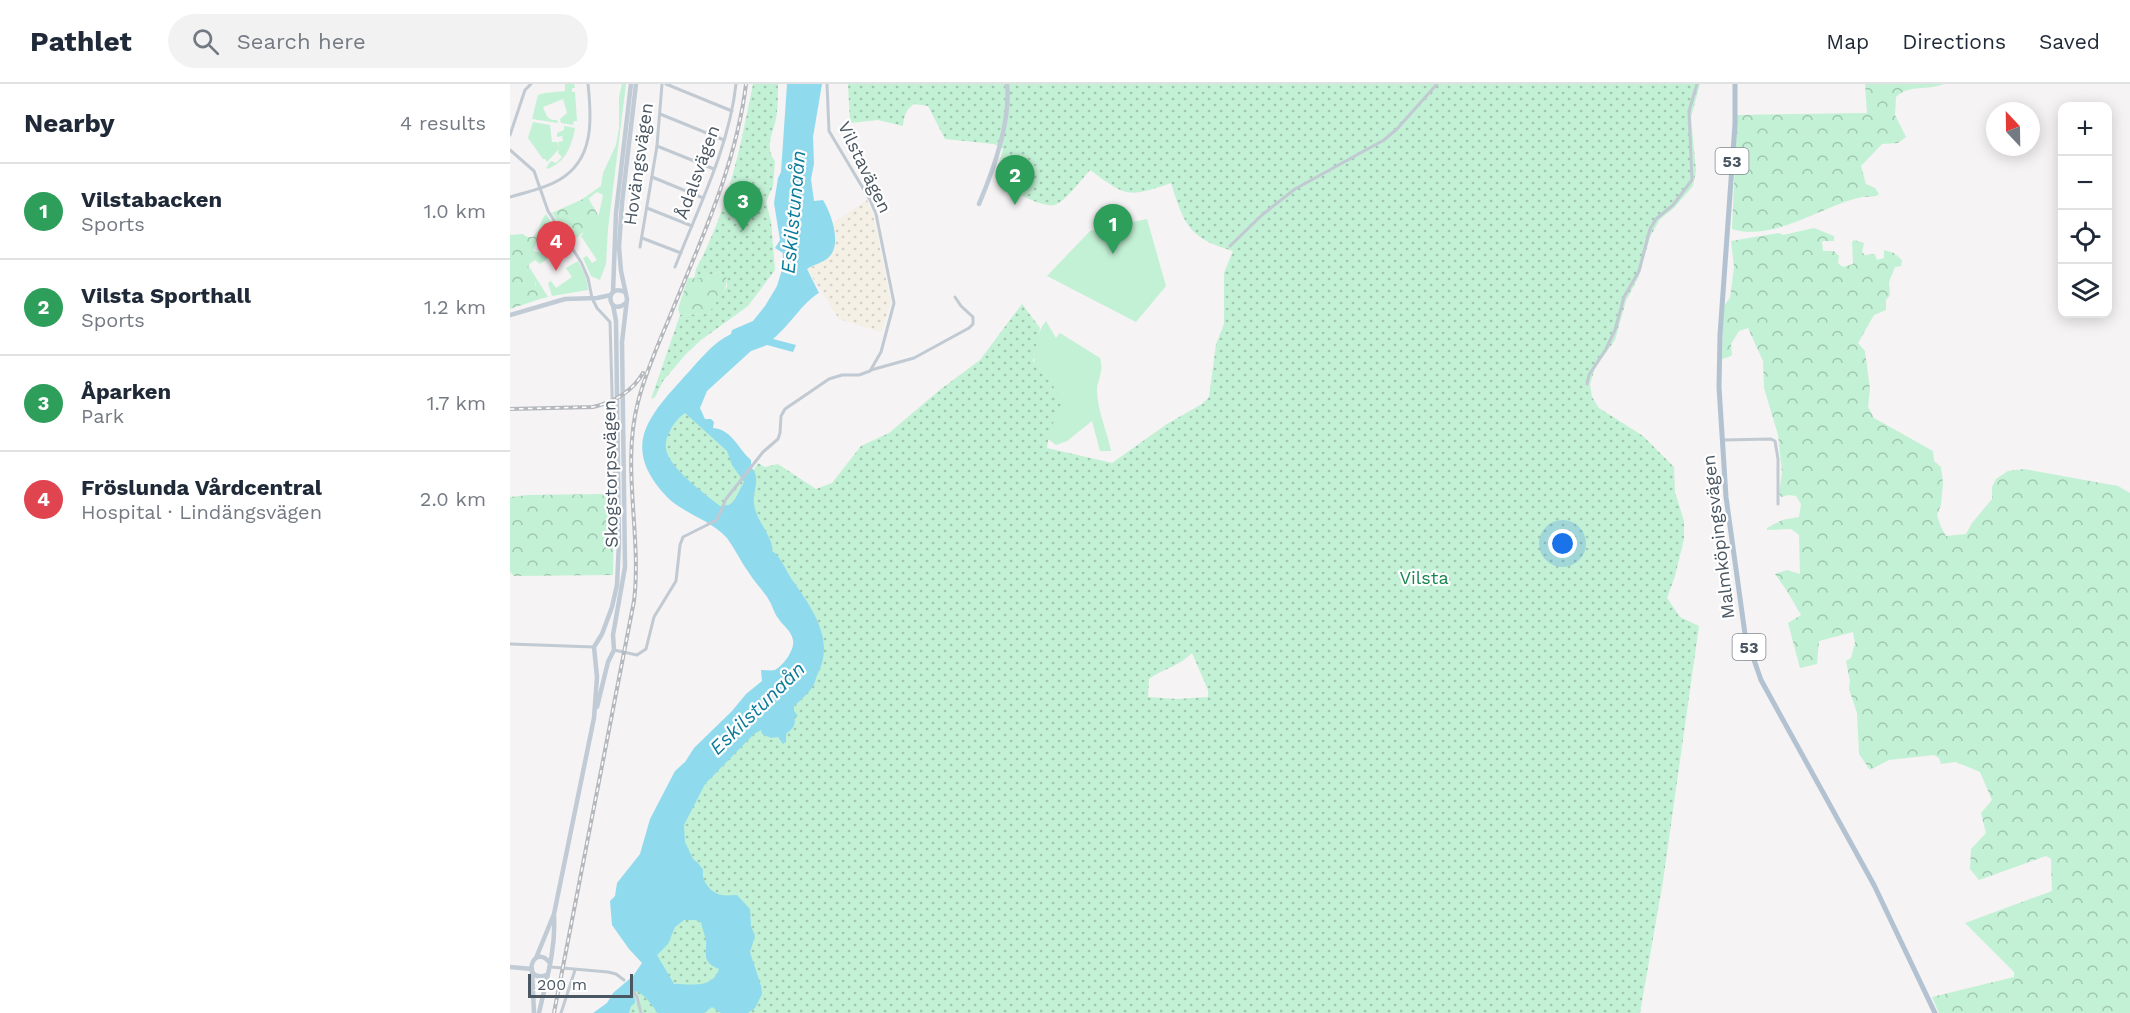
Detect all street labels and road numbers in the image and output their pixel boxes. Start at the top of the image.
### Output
street label: Hovängsvägen [619,101,657,227]
street label: Vilstavägen [834,118,896,216]
street label: Ådalsvägen [670,122,724,222]
road number: 53 [1716,148,1748,174]
street label: Skogstorpsvägen [598,400,622,548]
street label: Malmköpingsvägen [1698,454,1738,620]
road number: 53 [1732,634,1766,660]

